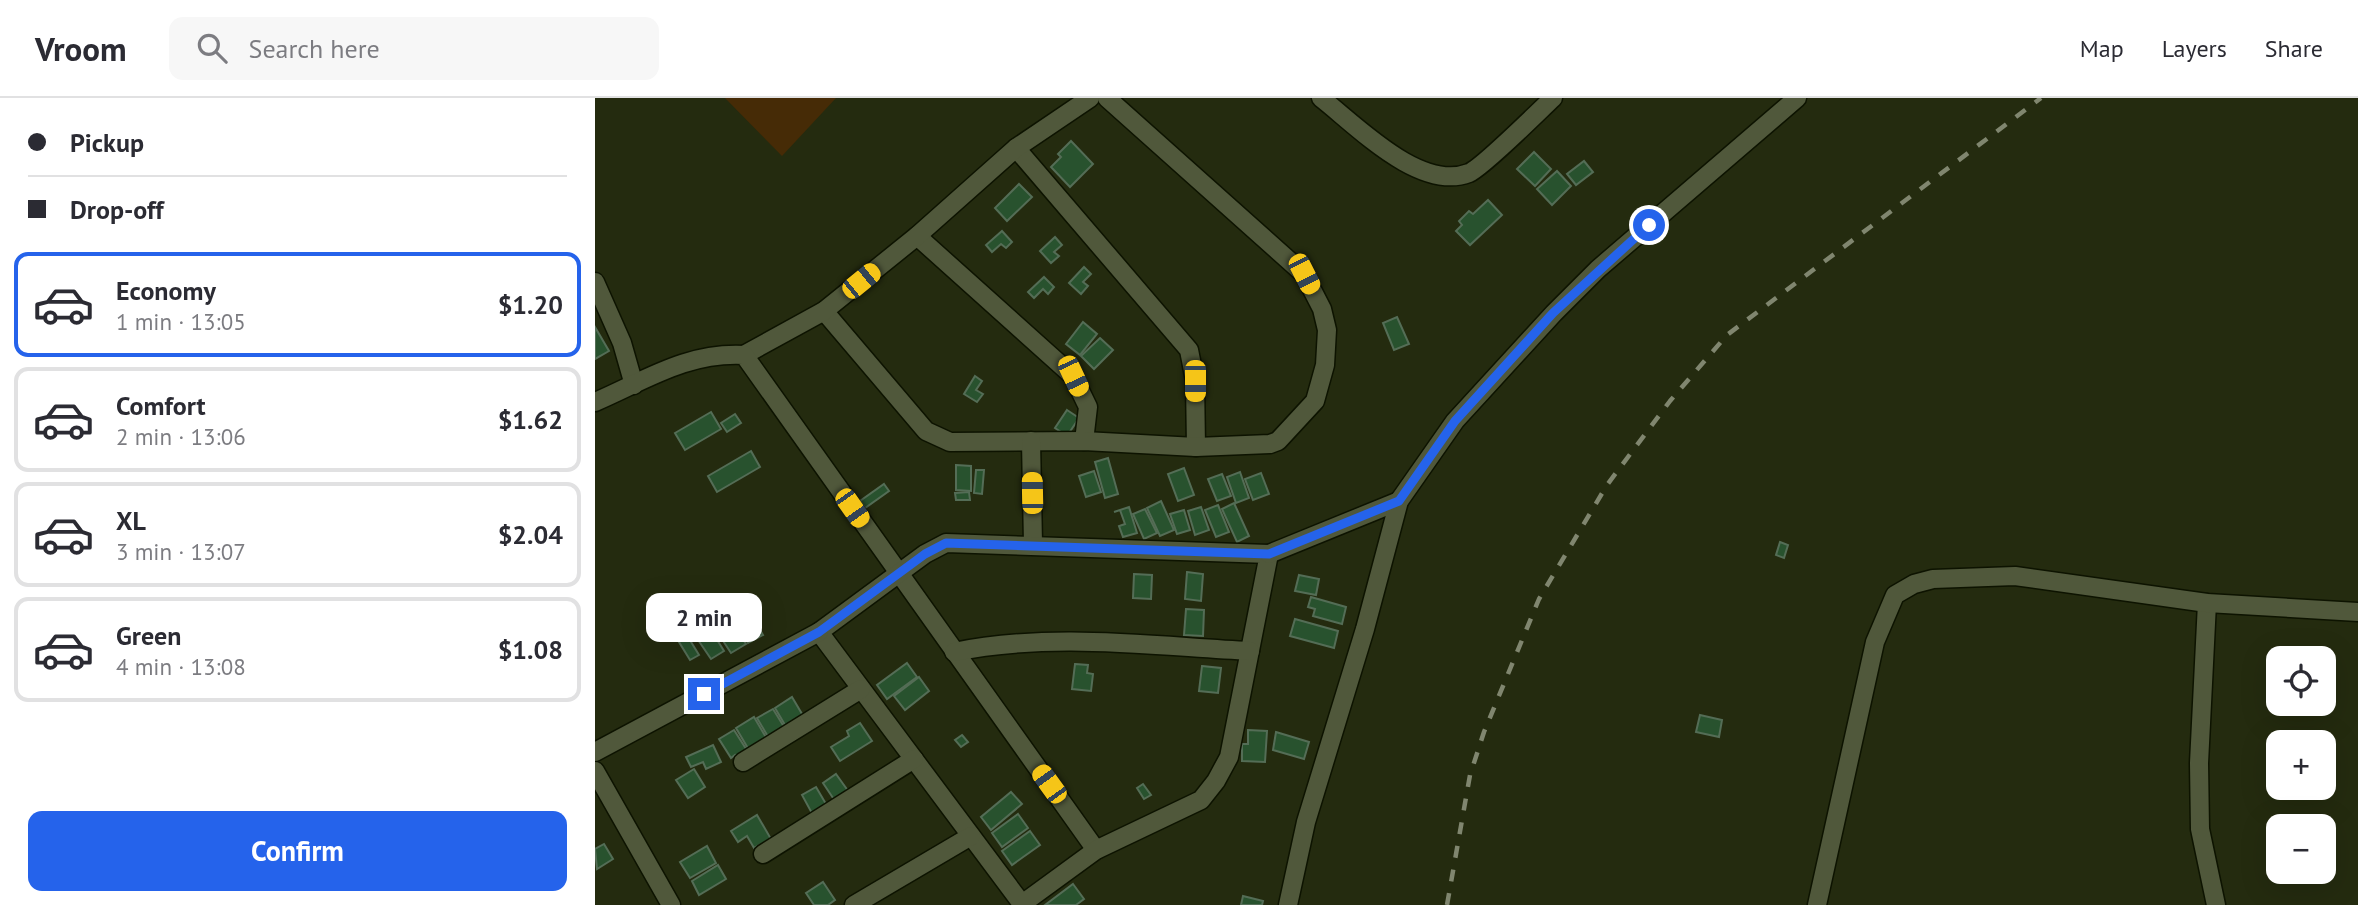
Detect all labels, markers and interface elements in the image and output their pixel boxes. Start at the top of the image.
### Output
search box [169,17,659,80]
text: Vroom [35,27,127,70]
icon: search [193,29,231,67]
text: Search here [249,32,380,65]
text: Map [2080,33,2124,64]
text: Layers [2162,33,2227,64]
text: Share [2265,33,2323,64]
text: Pickup [70,126,144,159]
text: Drop-off [70,193,164,226]
route start [1633,209,1665,241]
car [1286,251,1323,297]
car [839,260,884,302]
icon: car [32,273,95,336]
text: Economy [116,274,216,307]
text: $1.20 [498,288,563,321]
text: 1 min · 13:05 [116,307,246,336]
car [1055,353,1092,399]
car [1185,360,1206,402]
icon: car [32,388,95,451]
text: Comfort [116,389,206,422]
text: $1.62 [498,403,563,436]
text: 2 min · 13:06 [116,422,246,451]
car [1022,472,1043,514]
car [832,485,873,531]
icon: car [32,503,95,566]
text: XL [116,504,146,537]
text: $2.04 [498,518,563,551]
text: 3 min · 13:07 [116,537,246,566]
callout: 2 min [646,592,762,642]
text: 2 min [676,603,732,632]
icon: car [32,618,95,681]
text: Green [116,619,181,652]
text: $1.08 [498,633,563,666]
map controls [2266,646,2336,884]
button: locate [2266,646,2336,716]
text: 4 min · 13:08 [116,652,246,681]
route end [688,678,720,710]
button: + [2266,730,2336,800]
car [1029,761,1070,807]
button: Confirm [28,811,567,891]
button: − [2266,814,2336,884]

